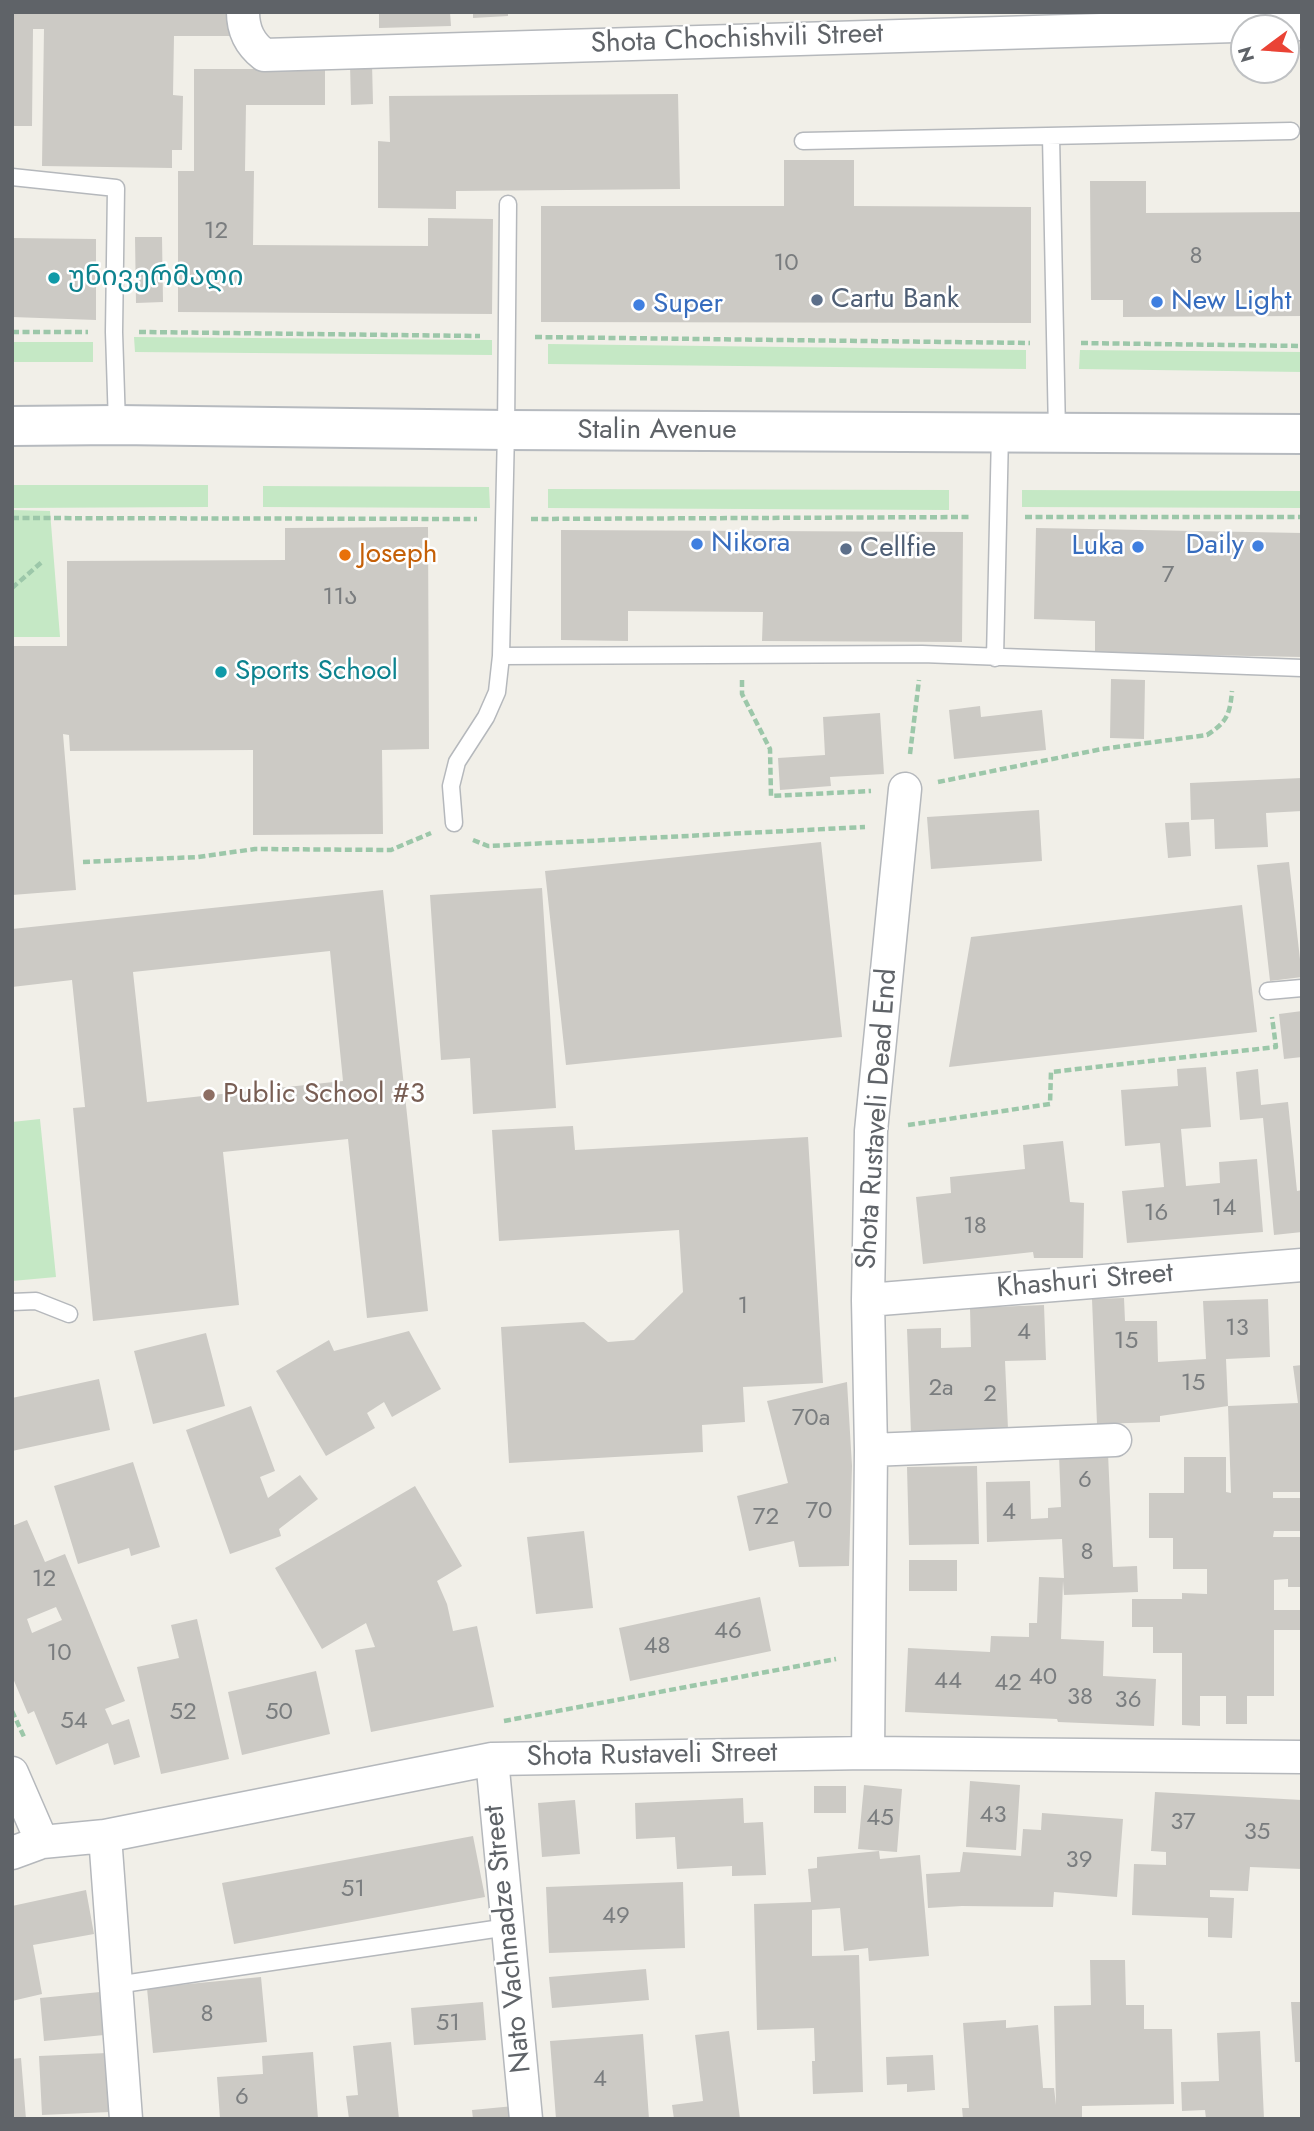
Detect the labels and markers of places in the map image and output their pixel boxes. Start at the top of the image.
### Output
place label: უნივერმაღი [68,261,243,295]
marker: უნივერმაღი [46,270,62,286]
place label: Cartu Bank [831,283,959,317]
place label: New Light [1171,285,1291,319]
place label: Super [653,288,723,322]
marker: Cartu Bank [809,292,825,308]
marker: New Light [1149,294,1165,310]
marker: Super [631,297,647,313]
place label: Nikora [711,527,790,561]
place label: Daily [1185,529,1244,563]
place label: Luka [1071,530,1124,564]
place label: Cellfie [860,532,936,566]
marker: Nikora [689,536,705,552]
place label: Joseph [359,538,437,572]
marker: Daily [1250,538,1266,554]
marker: Luka [1130,539,1146,555]
marker: Cellfie [838,541,854,557]
marker: Joseph [337,547,353,563]
place label: Sports School [235,655,398,689]
marker: Sports School [213,664,229,680]
place label: Public School #3 [223,1078,425,1112]
marker: Public School #3 [201,1087,217,1103]

